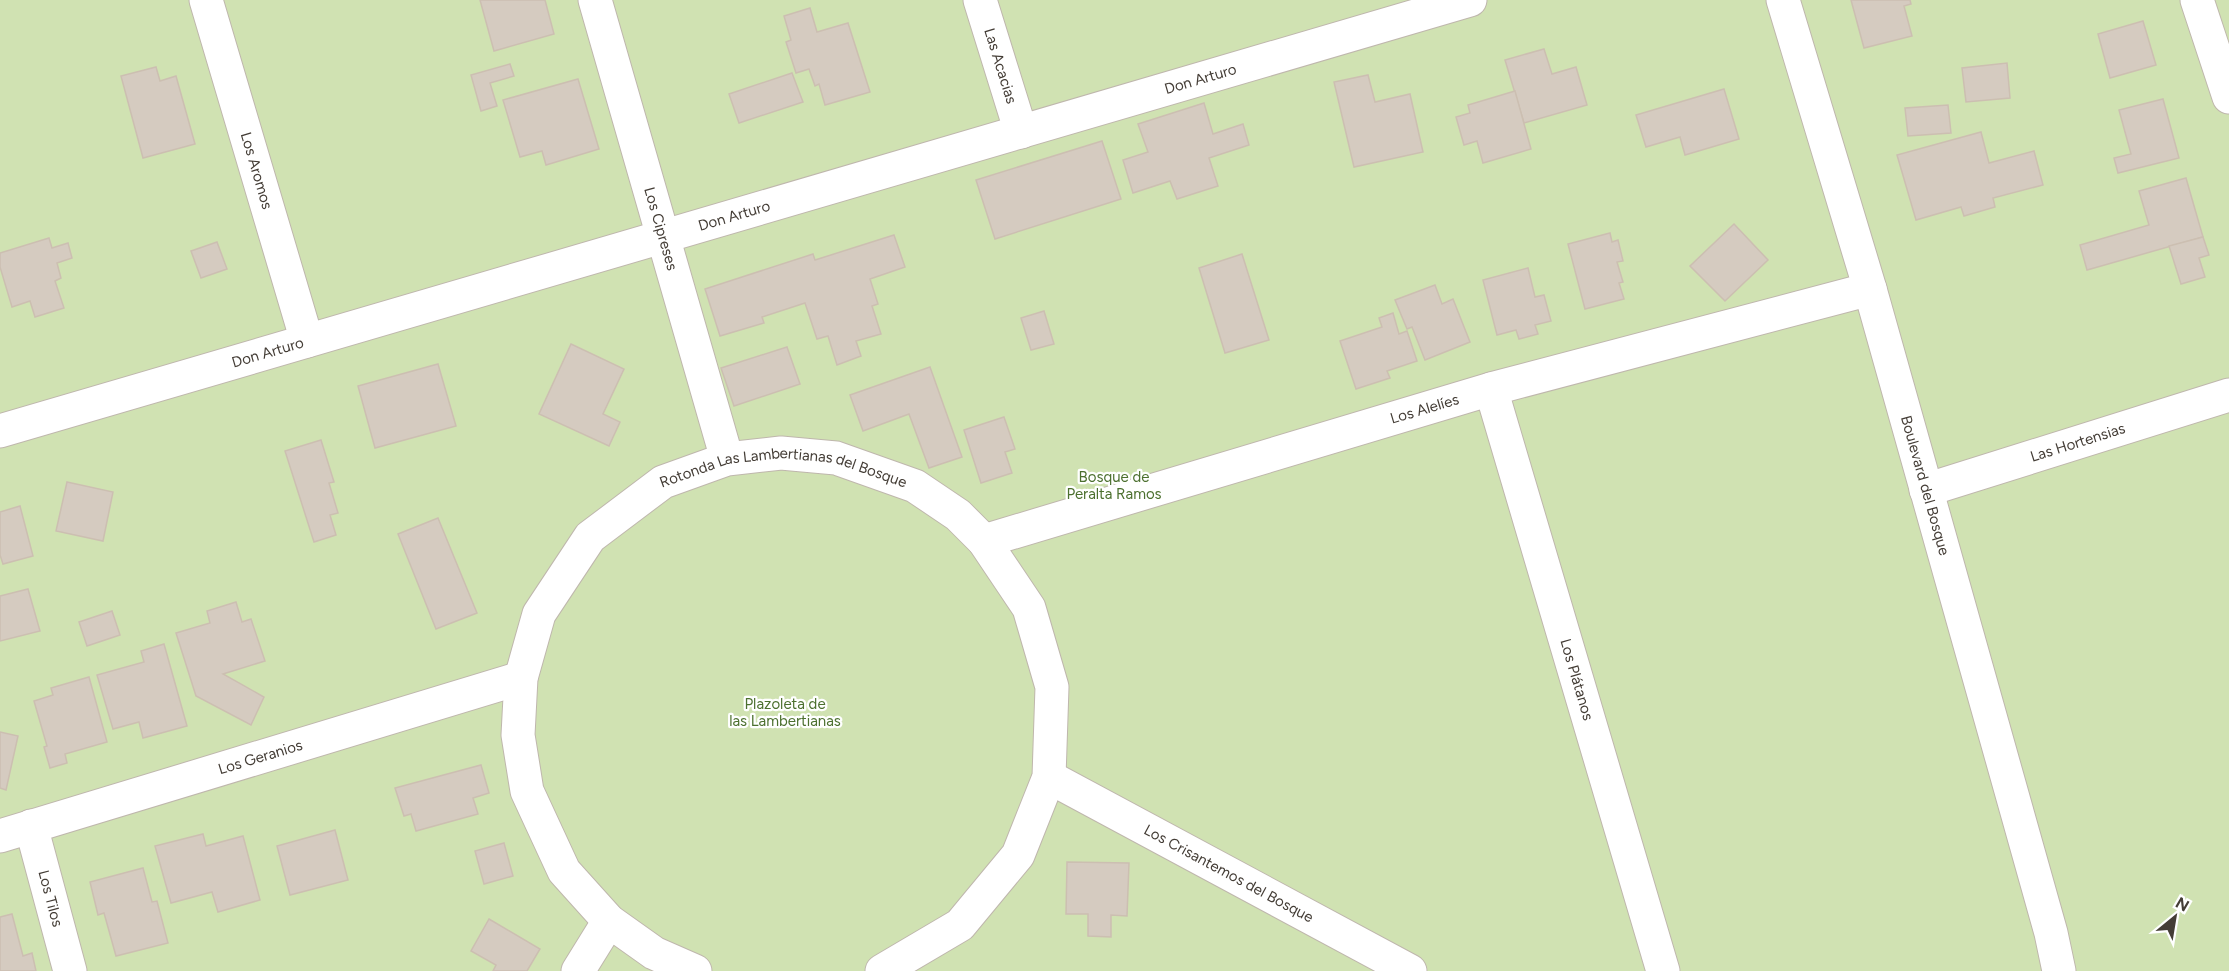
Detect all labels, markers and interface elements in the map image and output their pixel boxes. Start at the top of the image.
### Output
street label: Las Acacias [980,26,1021,106]
street label: Don Arturo [1162,60,1239,98]
street label: Los Aromos [237,130,276,211]
street label: Los Cipreses [640,185,681,272]
street label: Don Arturo [696,197,773,235]
street label: Don Arturo [230,333,306,372]
street label: Los Alelíes [1388,390,1461,428]
street label: Boulevard del Bosque [1897,414,1953,558]
street label: Las Hortensias [2028,419,2127,466]
text: Rotonda Las Lambertianas del Bosque [657,444,909,491]
park label: Bosque de Peralta Ramos [1066,468,1162,503]
street label: Rotonda Las Lambertianas del Bosque [656,476,912,498]
street label: Los Plátanos [1556,637,1597,723]
park label: Plazoleta de las Lambertianas [729,695,841,730]
street label: Los Geranios [216,736,305,778]
street label: Los Crisantemos del Bosque [1141,821,1317,926]
street label: Los Tilos [34,868,67,929]
north arrow [2145,887,2205,947]
text: N [2172,893,2192,916]

